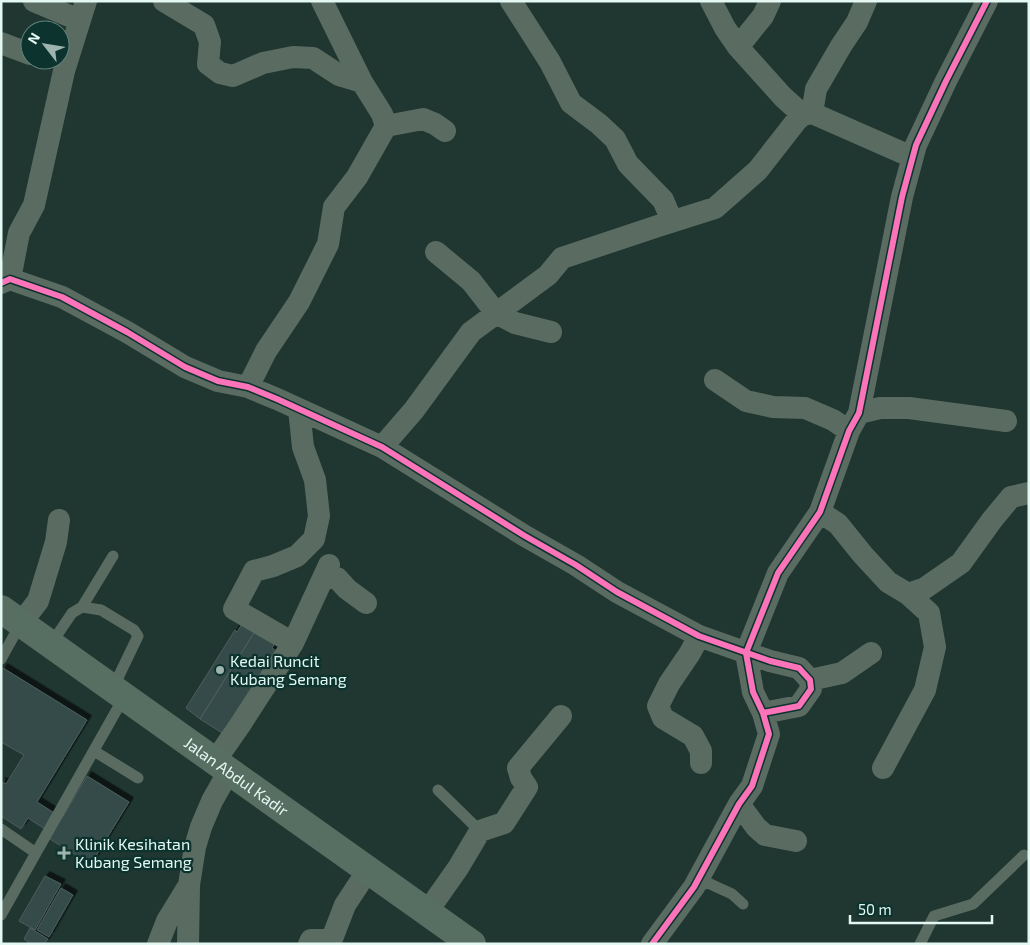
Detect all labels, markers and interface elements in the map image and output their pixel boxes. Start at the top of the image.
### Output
north arrow [20,20,70,70]
text: N [24,29,43,47]
place label: Kedai Runcit Kubang Semang [230,651,347,688]
marker: Kedai Runcit Kubang Semang [214,664,226,676]
street label: Jalan Abdul Kadir [181,733,293,820]
place label: Klinik Kesihatan Kubang Semang [75,834,192,871]
marker: Klinik Kesihatan Kubang Semang [57,846,71,860]
scale bar [850,892,992,924]
text: 50 m [858,900,892,918]

